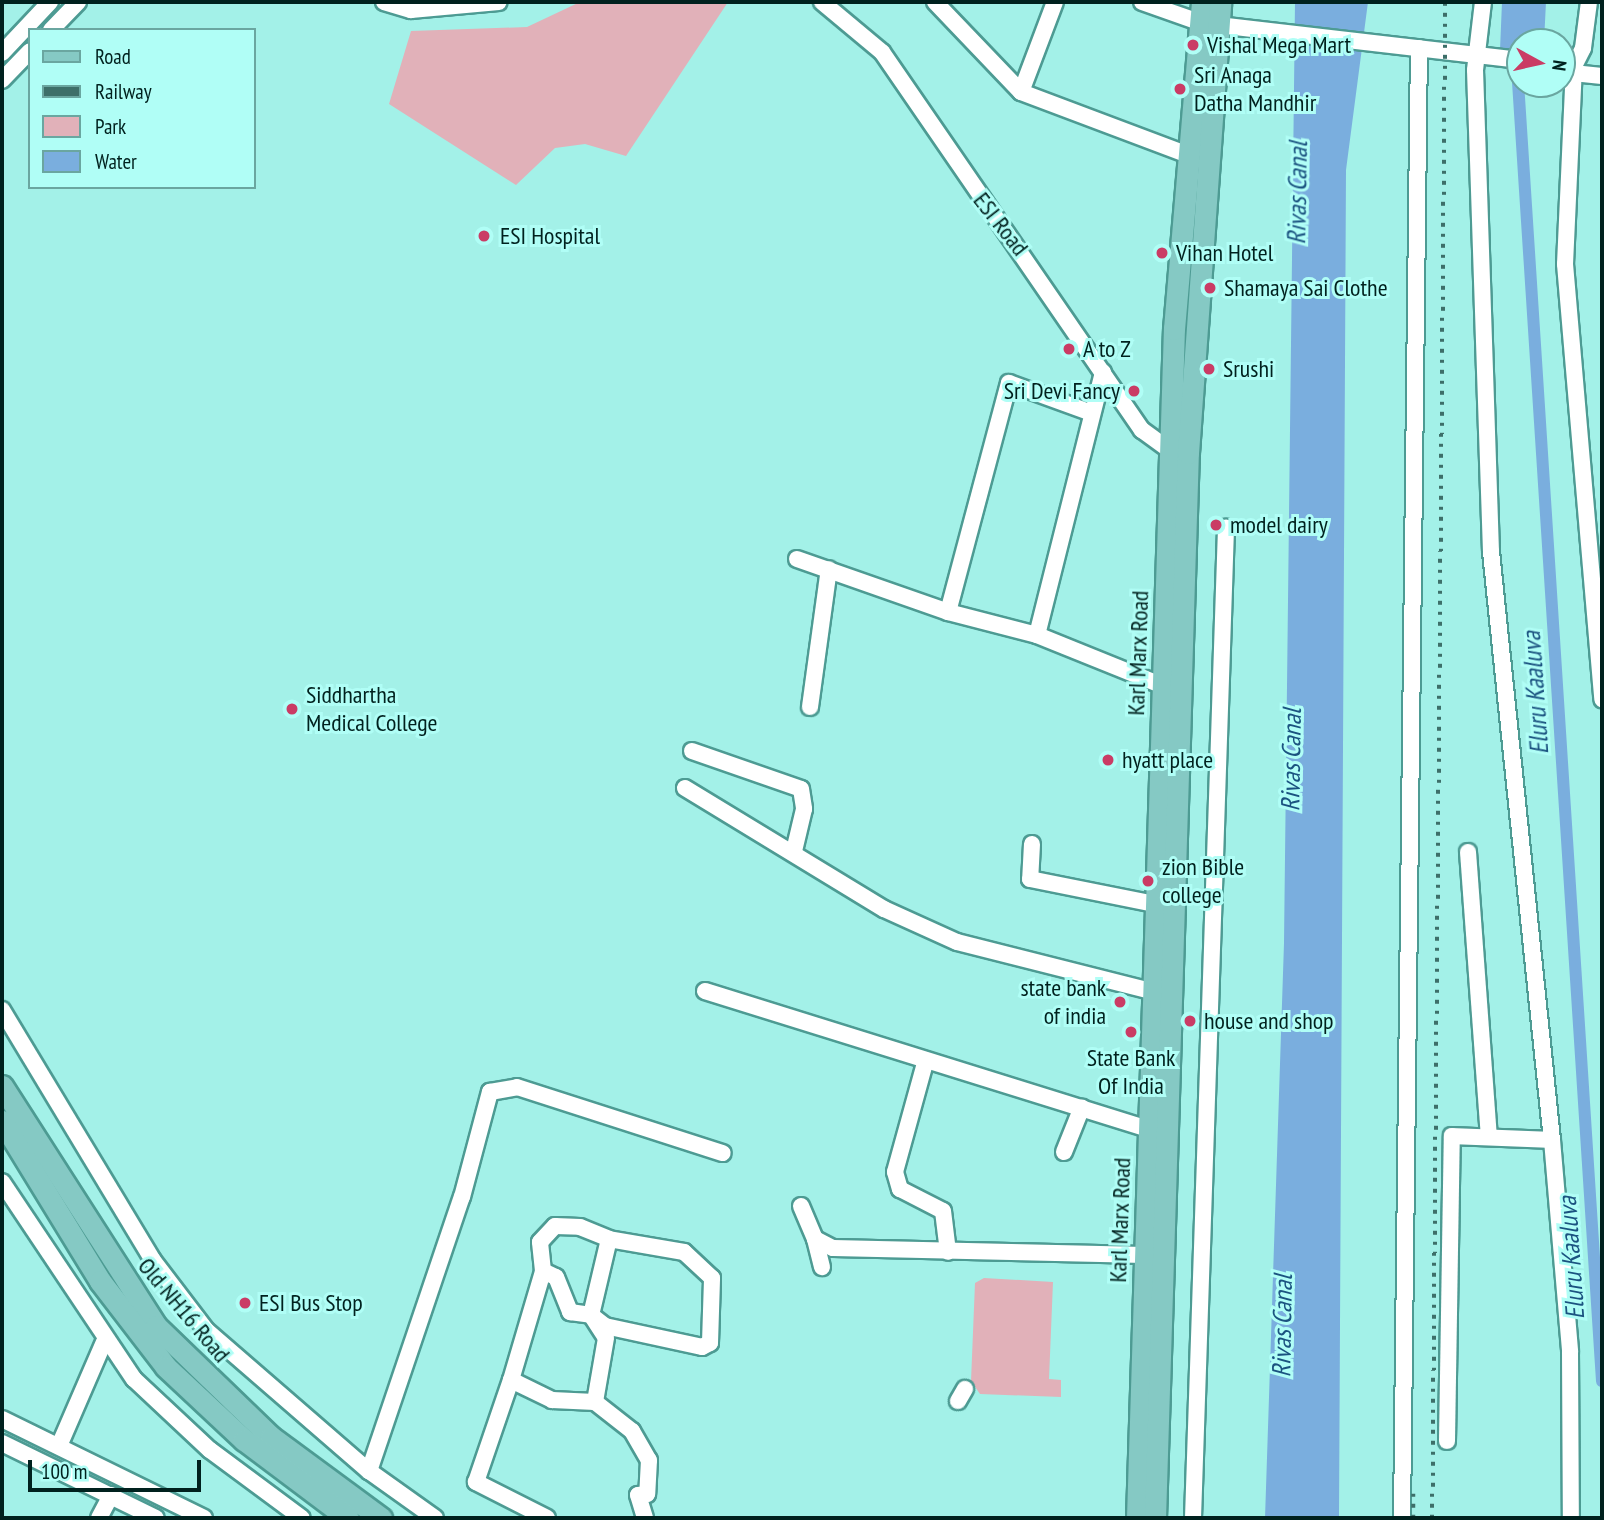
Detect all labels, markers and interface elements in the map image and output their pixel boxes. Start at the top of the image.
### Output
legend [28,28,256,189]
north arrow [1506,28,1576,98]
place label: Vishal Mega Mart [1207,31,1351,59]
marker: Vishal Mega Mart [1185,37,1201,53]
text: Road [95,43,131,70]
text: N [1547,59,1572,72]
place label: Sri Anaga Datha Mandhir [1194,61,1316,117]
text: Railway [95,78,152,105]
marker: Sri Anaga Datha Mandhir [1172,81,1188,97]
text: Park [95,113,126,140]
water label: Rivas Canal [1281,141,1313,245]
text: Water [95,148,137,175]
street label: ESI Road [967,187,1035,261]
place label: ESI Hospital [500,222,600,250]
marker: ESI Hospital [474,226,494,246]
place label: Vihan Hotel [1176,239,1273,267]
marker: Vihan Hotel [1154,245,1170,261]
place label: Shamaya Sai Clothe [1224,274,1388,302]
marker: Shamaya Sai Clothe [1202,280,1218,296]
place label: A to Z [1083,335,1132,363]
marker: A to Z [1061,341,1077,357]
place label: Srushi [1223,355,1274,383]
marker: Srushi [1201,361,1217,377]
place label: Sri Devi Fancy [1004,377,1120,405]
marker: Sri Devi Fancy [1126,383,1142,399]
place label: model dairy [1230,511,1328,539]
marker: model dairy [1208,517,1224,533]
street label: Karl Marx Road [1121,590,1155,716]
water label: Eluru Kaaluva [1515,630,1555,756]
place label: Siddhartha Medical College [306,681,437,737]
marker: Siddhartha Medical College [284,701,300,717]
water label: Rivas Canal [1275,708,1307,812]
place label: hyatt place [1122,746,1213,774]
marker: hyatt place [1100,752,1116,768]
place label: zion Bible college [1162,853,1244,909]
marker: zion Bible college [1140,873,1156,889]
place label: state bank of india [1020,974,1106,1030]
marker: state bank of india [1112,994,1128,1010]
place label: house and shop [1204,1007,1334,1035]
marker: house and shop [1182,1013,1198,1029]
marker: State Bank Of India [1123,1024,1139,1040]
place label: State Bank Of India [1087,1044,1175,1100]
street label: Karl Marx Road [1103,1157,1137,1283]
water label: Eluru Kaaluva [1551,1195,1591,1321]
street label: Old NH16 Road [132,1252,236,1368]
water label: Rivas Canal [1266,1274,1298,1378]
place label: ESI Bus Stop [259,1289,363,1317]
marker: ESI Bus Stop [237,1295,253,1311]
scale bar [32,1446,205,1490]
text: 100 m [41,1458,87,1485]

